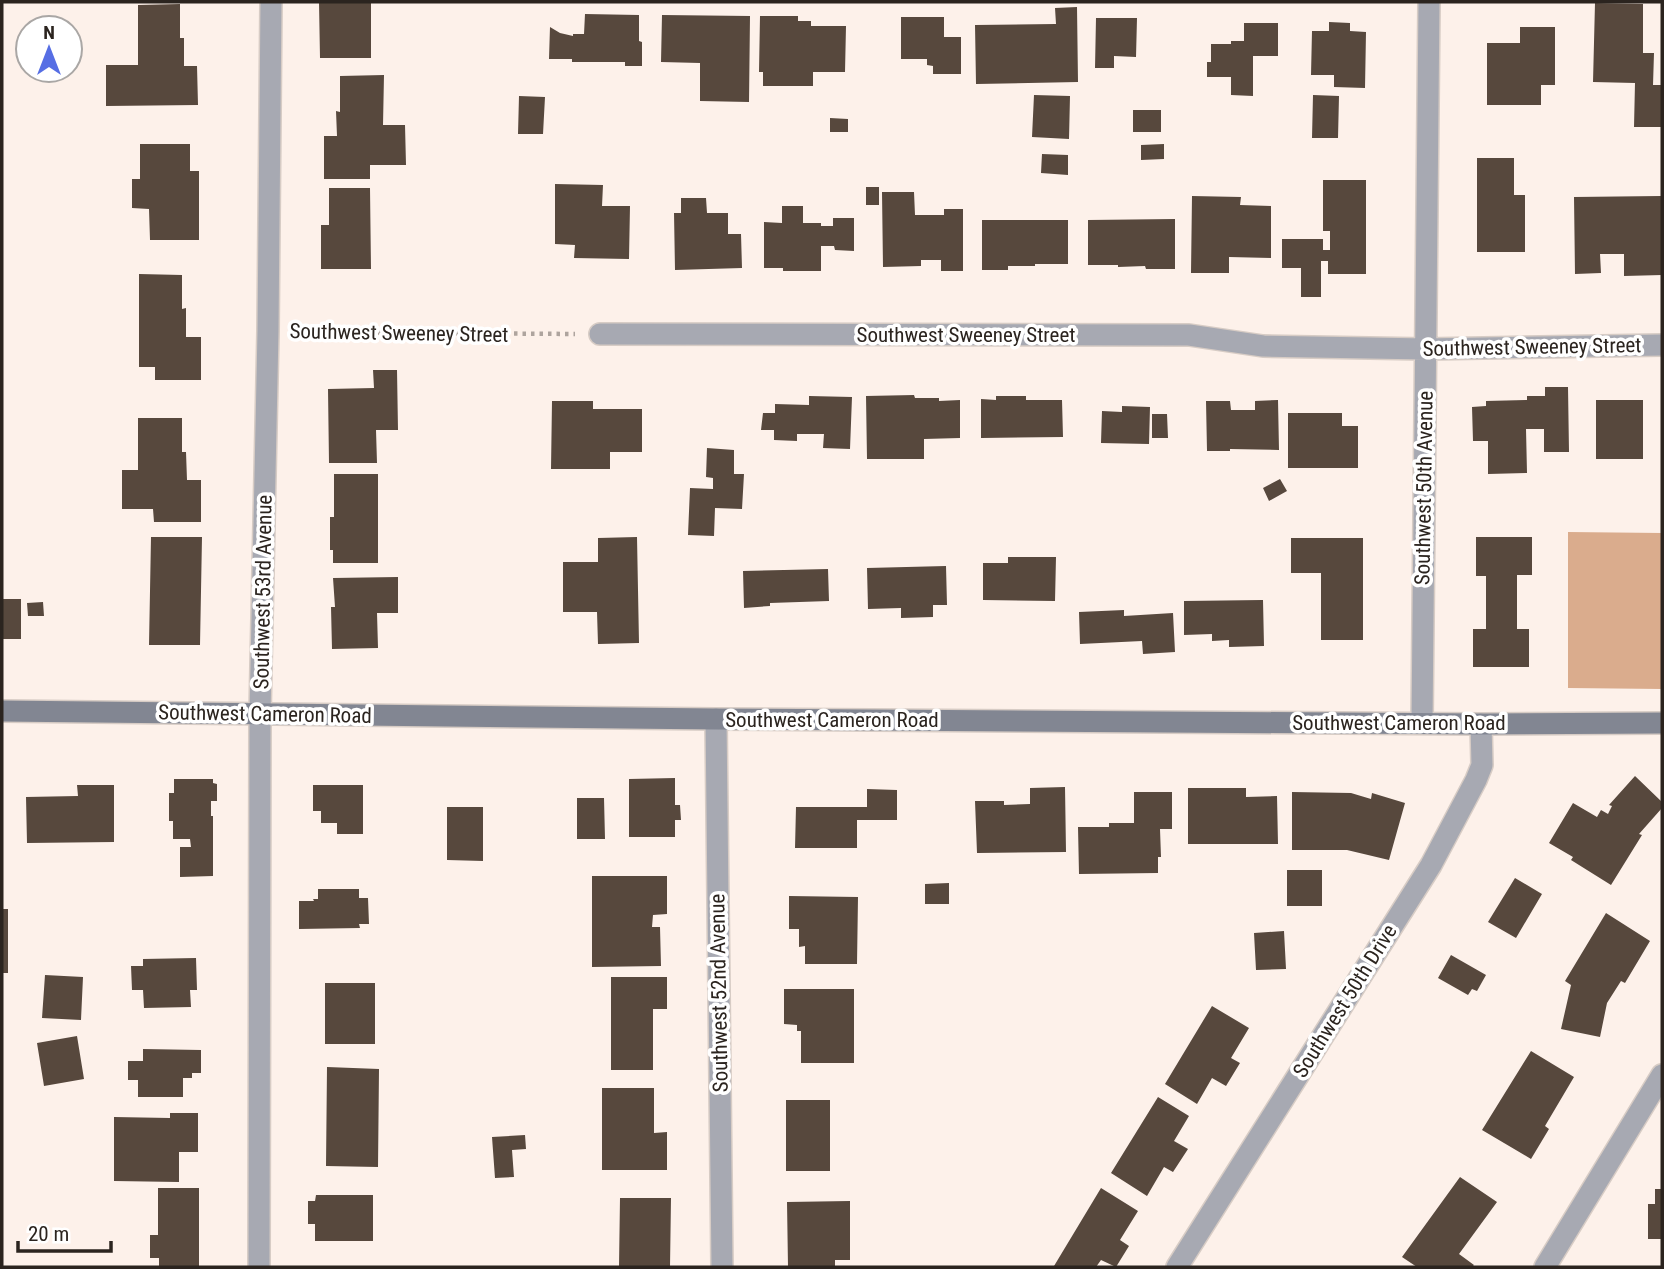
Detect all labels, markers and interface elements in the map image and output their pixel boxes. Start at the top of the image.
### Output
north arrow [14,14,84,84]
text: N [43,21,55,44]
street label: Southwest Sweeney Street [289,319,509,347]
street label: Southwest Sweeney Street [857,323,1075,347]
street label: Southwest Sweeney Street [1422,333,1642,361]
street label: Southwest 50th Avenue [1410,390,1438,585]
street label: Southwest 53rd Avenue [249,494,277,690]
street label: Southwest Cameron Road [158,700,372,728]
street label: Southwest Cameron Road [725,708,939,732]
street label: Southwest Cameron Road [1292,711,1506,735]
street label: Southwest 52nd Avenue [705,893,733,1093]
street label: Southwest 50th Drive [1288,920,1402,1082]
scale bar [18,1210,110,1254]
text: 20 m [28,1222,69,1246]

